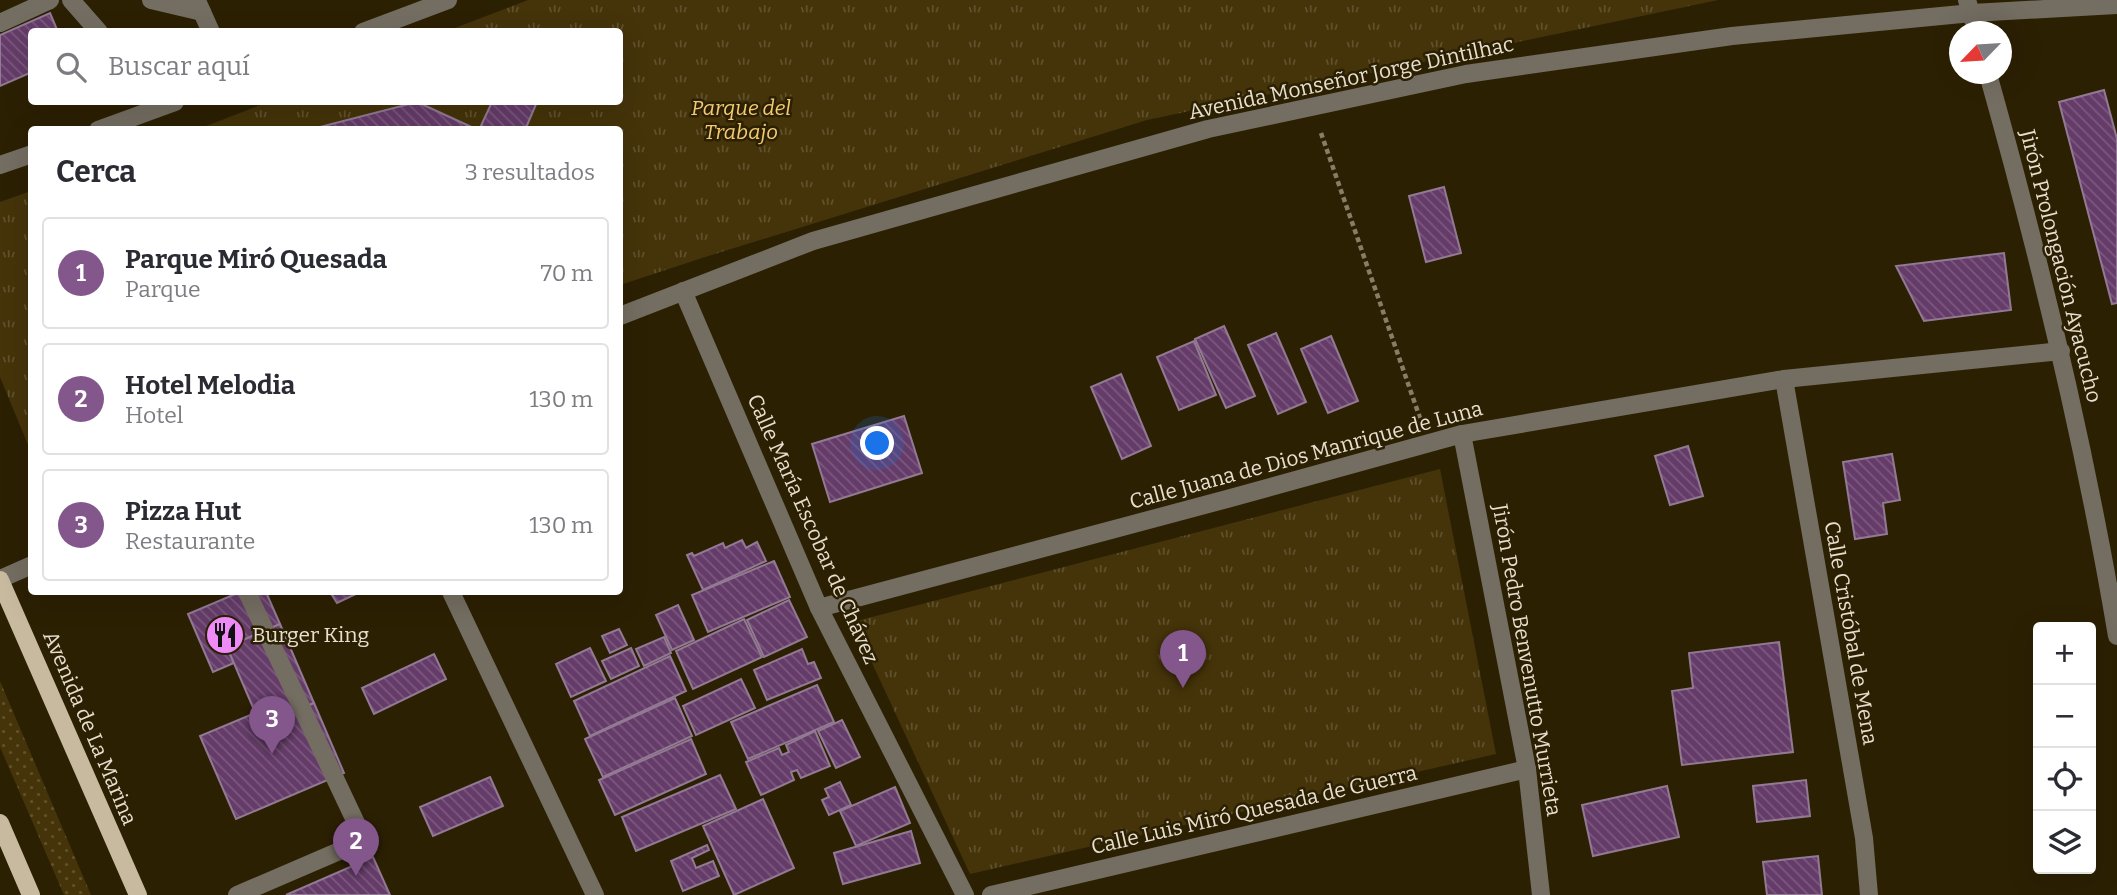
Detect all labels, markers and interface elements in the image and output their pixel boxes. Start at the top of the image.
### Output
north arrow [1949,21,2012,84]
search box [28,28,623,105]
street label: Avenida Monseñor Jorge Dintilhac [1186,31,1516,125]
icon: search [52,48,90,86]
text: Buscar aquí [108,51,250,82]
park label: Parque del Trabajo [691,95,791,145]
street label: Jirón Prolongación Ayacucho [2014,126,2108,405]
text: Cerca [56,154,136,190]
text: 3 resultados [465,158,595,186]
text: Parque Miró Quesada [125,244,387,275]
text: 1 [76,259,86,287]
text: 70 m [541,259,593,287]
text: Parque [125,275,200,303]
text: Hotel Melodia [125,370,295,401]
text: 2 [75,385,87,413]
text: 130 m [529,385,593,413]
street label: Calle María Escobar de Chávez [742,390,884,668]
street label: Calle Juana de Dios Manrique de Luna [1127,395,1486,515]
text: Hotel [125,401,183,429]
your location [860,426,894,460]
text: Pizza Hut [125,496,242,527]
street label: Jirón Pedro Benvenutto Murrieta [1487,501,1567,819]
text: 3 [74,511,88,539]
text: 130 m [529,511,593,539]
street label: Calle Cristóbal de Mena [1819,519,1884,747]
text: Restaurante [125,527,255,555]
restaurant icon: Burger King [204,614,246,656]
place label: Burger King [252,622,370,648]
map controls [2033,622,2096,874]
button: + [2033,622,2096,685]
street label: Avenida de La Marina [37,627,143,830]
pin: 1 [1160,630,1206,688]
button: − [2033,685,2096,748]
pin: 3 [249,696,295,754]
button: locate [2033,748,2096,811]
street label: Calle Luis Miró Quesada de Guerra [1089,760,1420,860]
button: layers [2033,811,2096,874]
pin: 2 [333,818,379,876]

